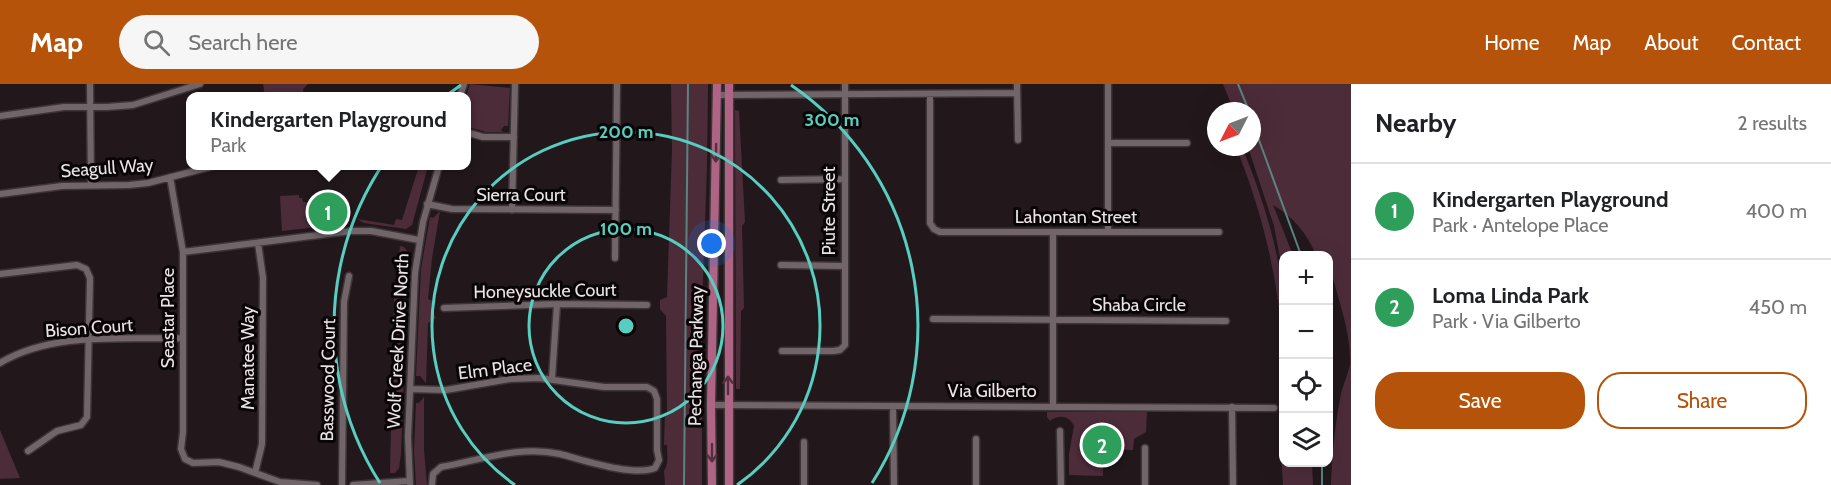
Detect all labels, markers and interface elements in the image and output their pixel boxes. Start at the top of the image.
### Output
search box [119,15,539,69]
text: Map [30,25,83,59]
icon: search [140,26,173,59]
text: Search here [188,29,297,56]
text: Home [1484,30,1540,55]
text: Map [1573,30,1611,55]
text: About [1644,30,1698,55]
text: Contact [1731,30,1801,55]
popup [186,92,471,170]
north arrow [1207,102,1261,156]
text: Kindergarten Playground [210,106,447,133]
text: Nearby [1375,107,1456,139]
text: 300 m [805,109,859,131]
text: 2 results [1737,111,1807,135]
text: 200 m [599,121,653,143]
text: Park [210,133,246,157]
one-way arrow [710,143,721,163]
street label: Seagull Way [60,154,154,182]
street label: Piute Street [818,167,840,255]
street label: Sierra Court [476,184,566,206]
text: Kindergarten Playground [1432,186,1669,213]
pin: 1 [308,190,348,234]
text: 1 [1391,199,1398,223]
text: 400 m [1745,199,1807,223]
street label: Lahontan Street [1015,206,1137,228]
text: Park · Antelope Place [1432,213,1608,237]
text: 100 m [600,218,652,240]
your location [697,229,726,258]
map controls [1279,251,1333,467]
button: + [1279,251,1333,305]
street label: Wolf Creek Drive North [382,253,414,429]
street label: Seastar Place [157,268,179,368]
street label: Honeysuckle Court [473,279,617,303]
text: Loma Linda Park [1432,282,1589,309]
street label: Pechanga Parkway [684,286,708,426]
street label: Shaba Circle [1092,294,1186,316]
text: 2 [1389,295,1400,319]
text: 450 m [1749,295,1807,319]
button: − [1279,305,1333,359]
street label: Manatee Way [237,306,259,410]
text: Park · Via Gilberto [1432,309,1581,333]
street label: Bison Court [44,314,134,342]
centre of rings [616,316,636,336]
street label: Basswood Court [316,318,340,442]
street label: Elm Place [457,354,533,384]
button: locate [1279,359,1333,413]
button: Save [1375,372,1585,429]
button: Share [1597,372,1807,429]
one-way arrow [722,375,734,395]
street label: Via Gilberto [947,380,1037,402]
button: layers [1279,413,1333,467]
pin: 2 [1082,422,1122,468]
one-way arrow [706,443,718,463]

